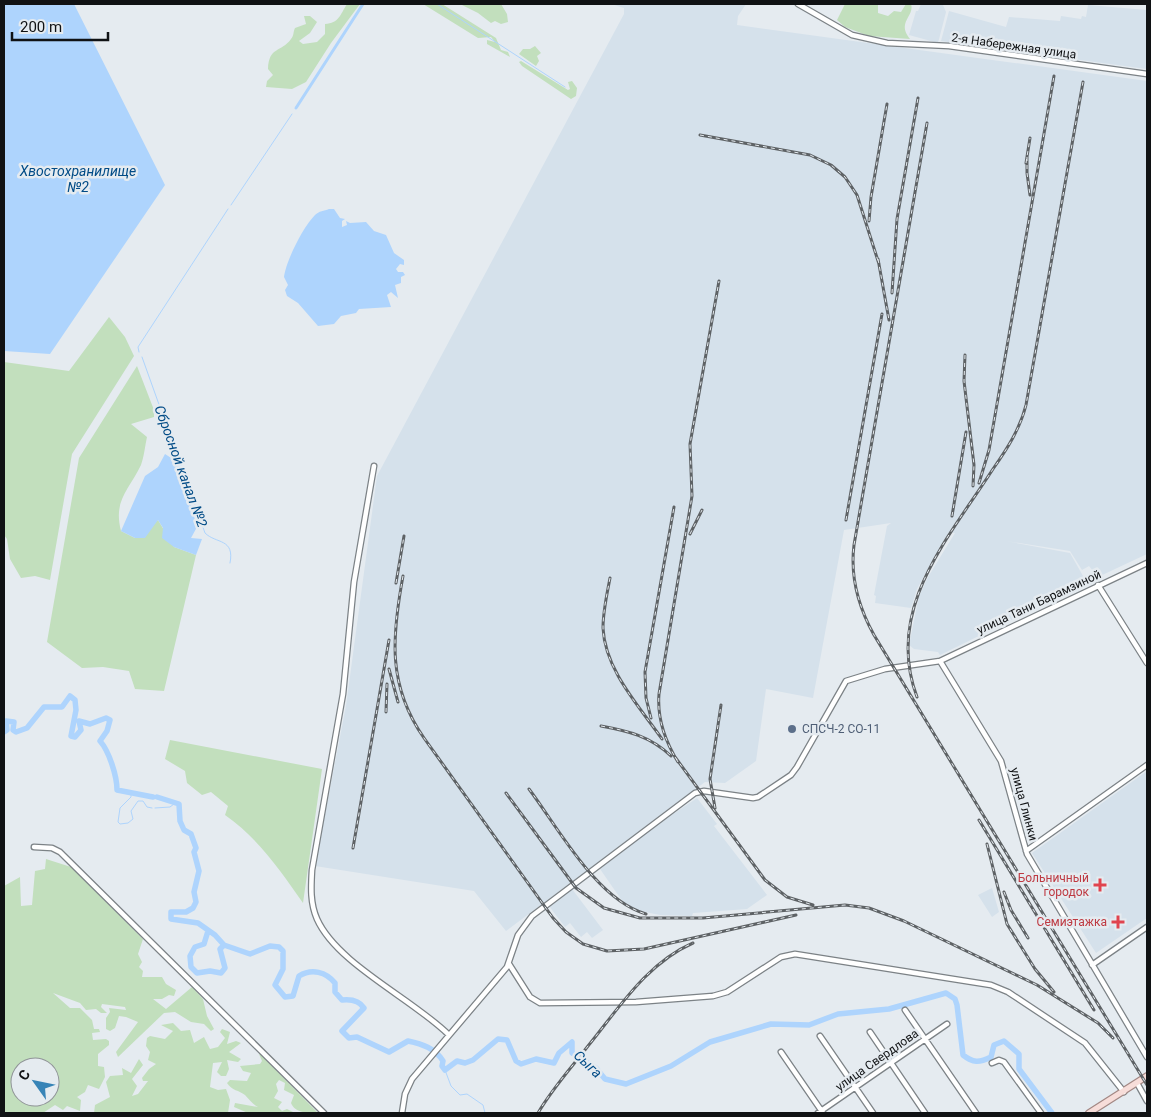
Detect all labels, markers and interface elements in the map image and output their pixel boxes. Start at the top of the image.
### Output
scale bar [12,10,109,42]
text: 200 m [20,18,62,36]
street label: 2-я Набережная улица [951,30,1077,62]
water label: Хвостохранилище №2 [19,163,136,195]
water label: Сбросной канал №2 [152,403,211,529]
street label: улица Тани Барамзиной [975,567,1103,637]
place label: СПСЧ-2 СО-11 [802,722,880,736]
marker: СПСЧ-2 СО-11 [786,723,798,735]
street label: улица Глинки [1007,766,1041,842]
place label: Больничный городок [1018,871,1090,899]
marker: Больничный городок [1093,878,1107,892]
place label: Семиэтажка [1037,915,1107,929]
marker: Семиэтажка [1111,915,1125,929]
street label: улица Свердлова [833,1026,921,1094]
water label: Сыга [571,1047,605,1081]
north arrow [10,1057,60,1107]
text: С [15,1067,33,1083]

